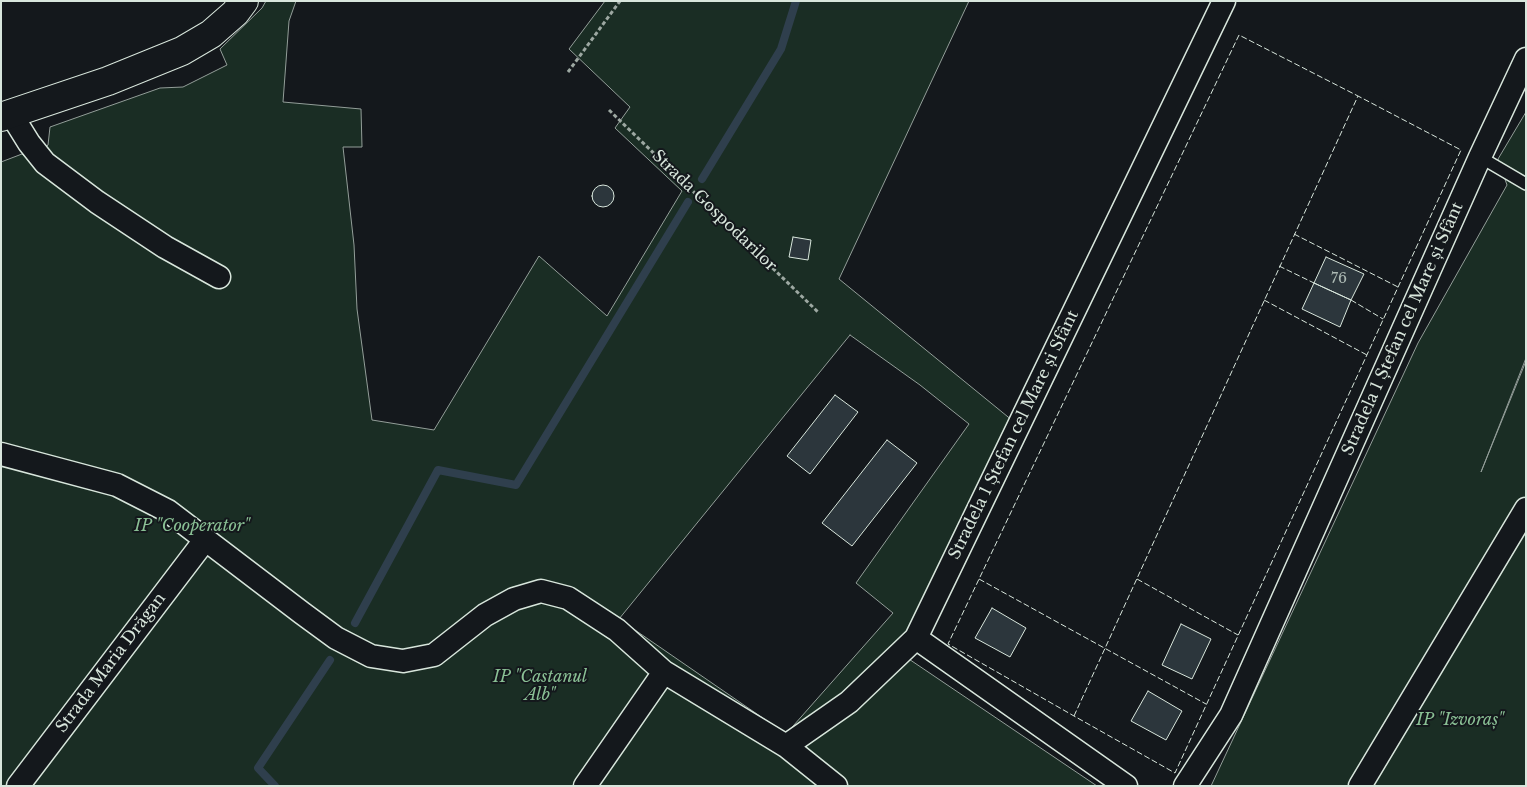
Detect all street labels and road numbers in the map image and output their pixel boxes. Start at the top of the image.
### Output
street label: Strada Gospodarilor [648,146,780,276]
street label: Stradela 1 Ștefan cel Mare și Sfânt [1338,200,1468,458]
street label: Stradela 1 Ștefan cel Mare și Sfânt [945,307,1083,563]
street label: Strada Maria Drăgan [52,589,170,737]

